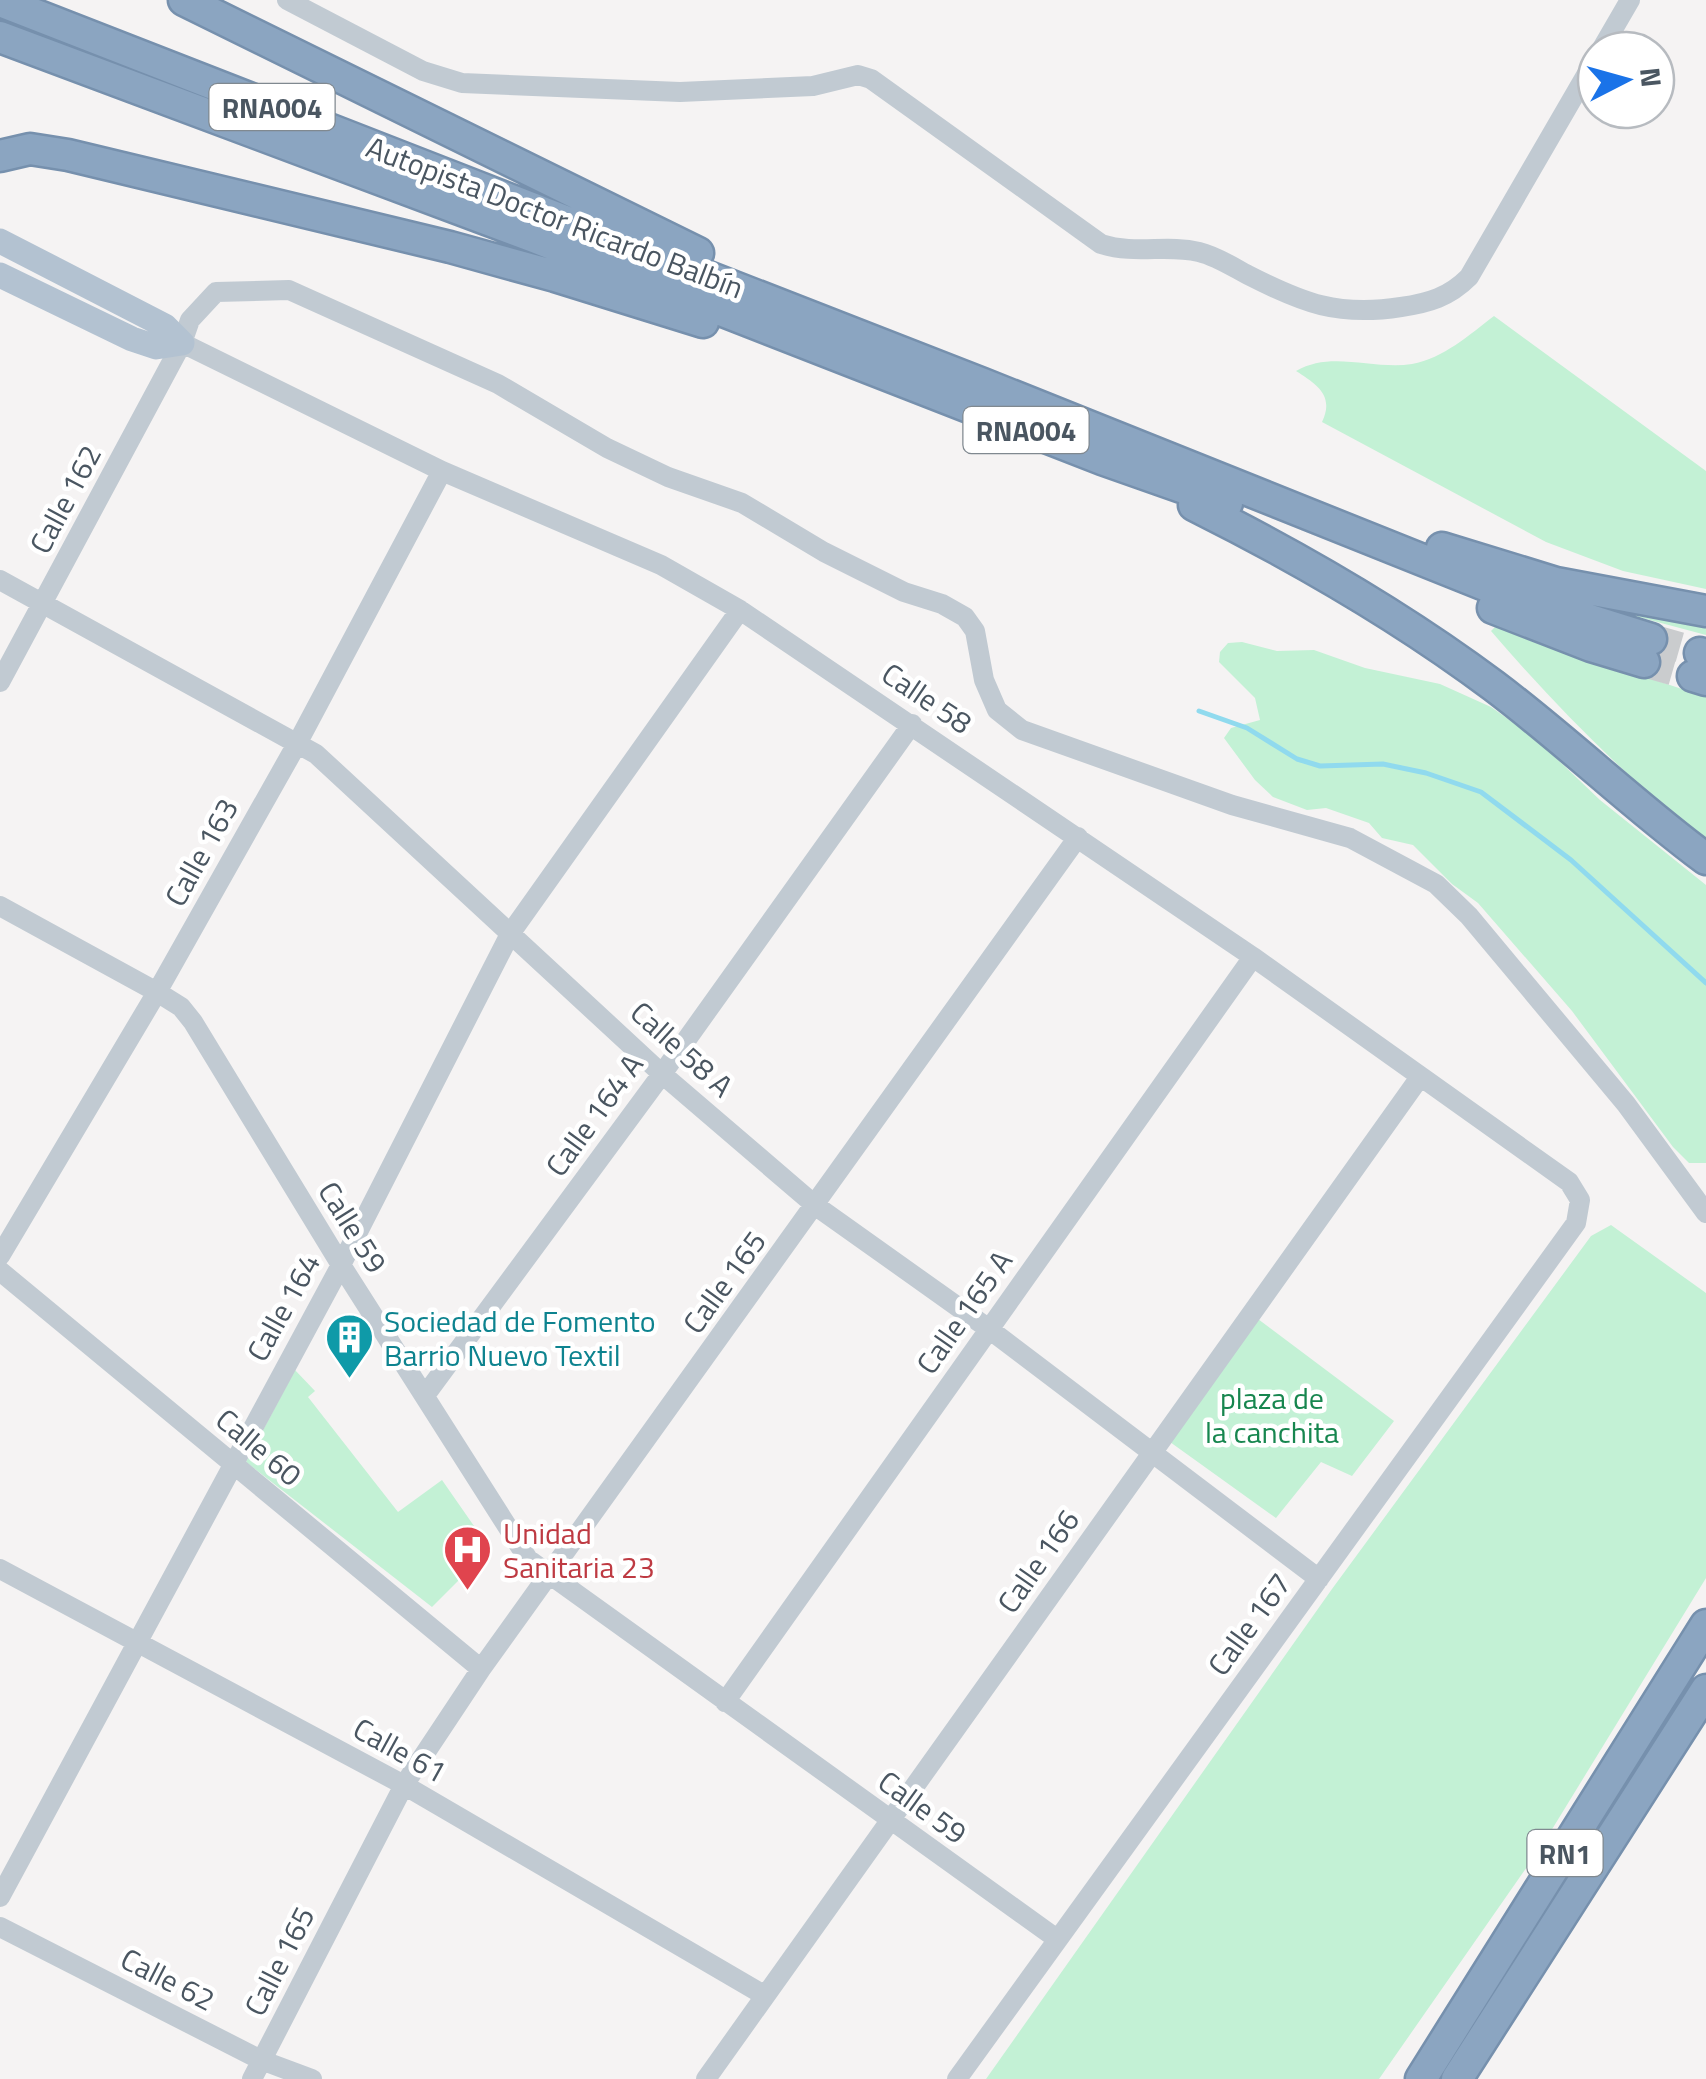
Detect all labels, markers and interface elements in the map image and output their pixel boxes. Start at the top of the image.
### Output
north arrow [1576,30,1676,130]
text: N [1629,65,1674,89]
road number: RNA004 [210,84,334,130]
street label: Autopista Doctor Ricardo Balbín [360,124,750,310]
road number: RNA004 [964,407,1088,453]
street label: Calle 162 [17,436,113,562]
street label: Calle 58 [872,651,982,745]
street label: Calle 163 [152,790,250,914]
street label: Calle 58 A [620,990,744,1108]
street label: Calle 164 A [534,1044,654,1186]
street label: Calle 59 [307,1172,399,1282]
street label: Calle 165 [671,1221,777,1343]
street label: Calle 165 A [904,1241,1024,1383]
street label: Calle 164 [234,1245,332,1369]
place label: Sociedad de Fomento Barrio Nuevo Textil [384,1298,656,1378]
building icon: Sociedad de Fomento Barrio Nuevo Textil [323,1312,375,1380]
park label: plaza de la canchita [1205,1375,1339,1455]
street label: Calle 60 [206,1397,312,1497]
street label: Calle 166 [985,1500,1091,1622]
place label: Unidad Sanitaria 23 [503,1510,655,1590]
hospital icon: Unidad Sanitaria 23 [442,1524,494,1592]
street label: Calle 167 [1196,1563,1302,1685]
street label: Calle 61 [345,1706,455,1794]
street label: Calle 59 [869,1759,977,1855]
road number: RN1 [1528,1830,1602,1876]
street label: Calle 165 [232,1898,326,2024]
street label: Calle 62 [113,1936,223,2022]

